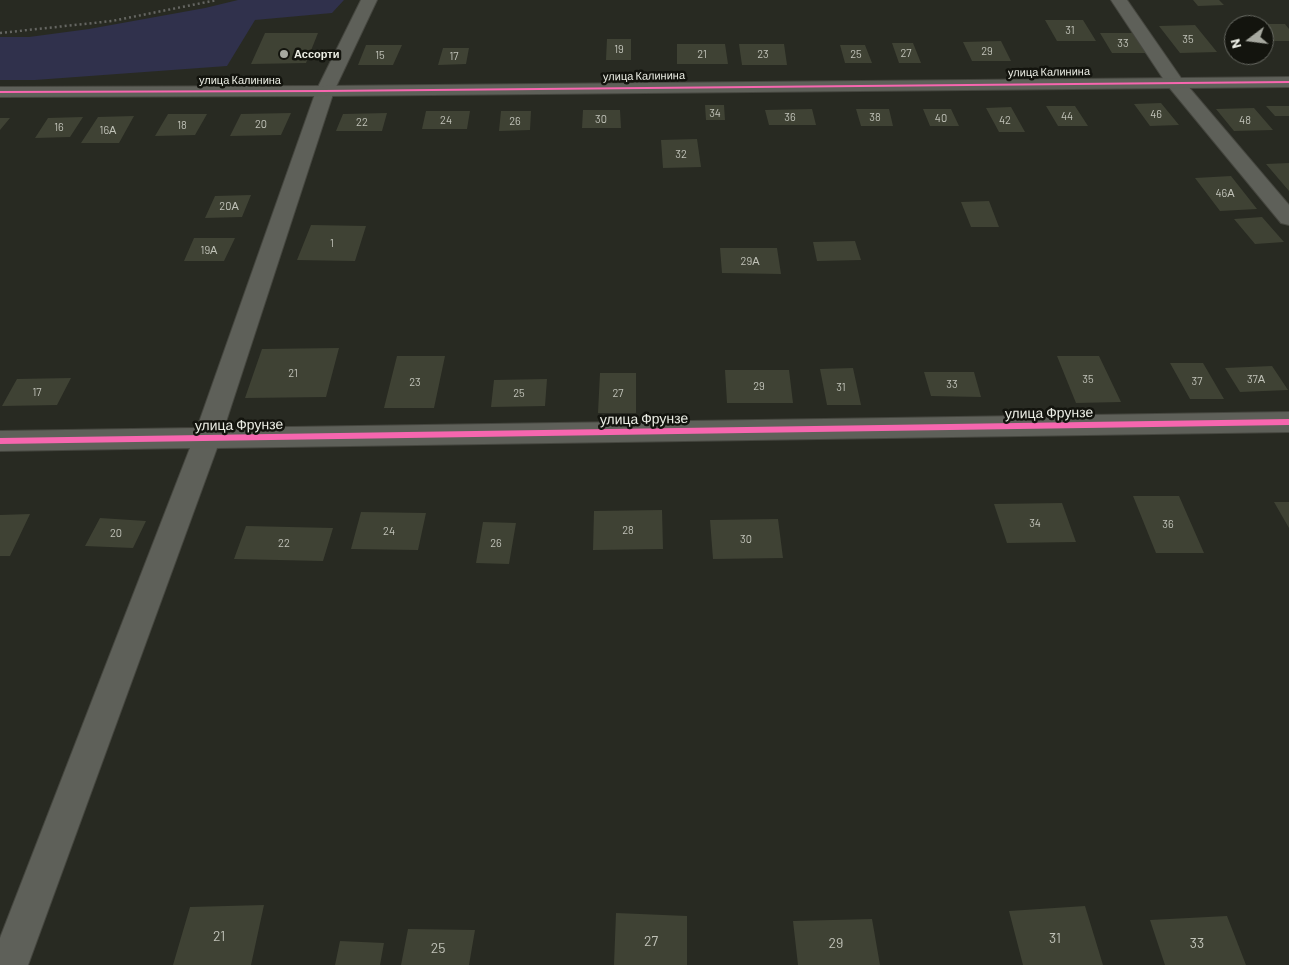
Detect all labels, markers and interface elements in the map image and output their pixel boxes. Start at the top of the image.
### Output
north arrow [1224,15,1274,65]
house number: 31 [1065,23,1075,37]
house number: 35 [1182,32,1194,46]
house number: 33 [1117,36,1129,50]
text: N [1226,37,1244,50]
house number: 19 [614,42,624,56]
house number: 29 [981,44,993,58]
house number: 27 [900,46,912,60]
place label: Ассорти [294,47,339,61]
house number: 21 [697,47,707,61]
house number: 23 [757,47,769,61]
house number: 25 [850,47,862,61]
marker: Ассорти [278,48,290,60]
house number: 15 [375,48,385,62]
house number: 17 [449,49,459,63]
street label: улица Калинина [1008,65,1090,79]
street label: улица Калинина [603,69,685,83]
street label: улица Калинина [199,73,281,87]
house number: 34 [709,106,721,120]
house number: 46 [1150,107,1162,121]
house number: 44 [1061,109,1073,123]
house number: 36 [784,110,796,124]
house number: 38 [869,110,881,124]
house number: 40 [935,111,947,125]
house number: 30 [595,112,607,126]
house number: 24 [440,113,452,127]
house number: 42 [999,113,1011,127]
house number: 48 [1239,113,1251,127]
house number: 26 [509,114,521,128]
house number: 22 [356,115,368,129]
house number: 20 [255,117,267,131]
house number: 18 [177,118,187,132]
house number: 16 [54,120,64,134]
house number: 16А [100,123,116,137]
house number: 32 [675,147,687,161]
house number: 46А [1215,186,1235,200]
house number: 20А [219,199,239,213]
house number: 1 [330,236,334,250]
house number: 19А [201,243,217,257]
house number: 29А [741,254,759,268]
house number: 21 [288,366,298,380]
house number: 35 [1082,372,1094,386]
house number: 37А [1247,372,1265,386]
house number: 37 [1192,374,1202,388]
house number: 23 [409,375,421,389]
house number: 33 [946,377,958,391]
house number: 29 [753,379,765,393]
house number: 31 [836,380,846,394]
house number: 17 [32,385,42,399]
house number: 25 [513,386,525,400]
house number: 27 [612,386,624,400]
street label: улица Фрунзе [1005,404,1093,422]
street label: улица Фрунзе [600,410,688,428]
street label: улица Фрунзе [195,416,283,434]
house number: 34 [1029,516,1041,530]
house number: 36 [1162,517,1174,531]
house number: 28 [622,523,634,537]
house number: 24 [383,524,395,538]
house number: 20 [110,526,122,540]
house number: 30 [740,532,752,546]
house number: 22 [278,536,290,550]
house number: 26 [490,536,502,550]
house number: 21 [213,928,225,944]
house number: 31 [1049,930,1061,946]
house number: 27 [644,933,658,949]
house number: 29 [829,935,843,951]
house number: 33 [1190,935,1204,951]
house number: 25 [431,940,445,956]

